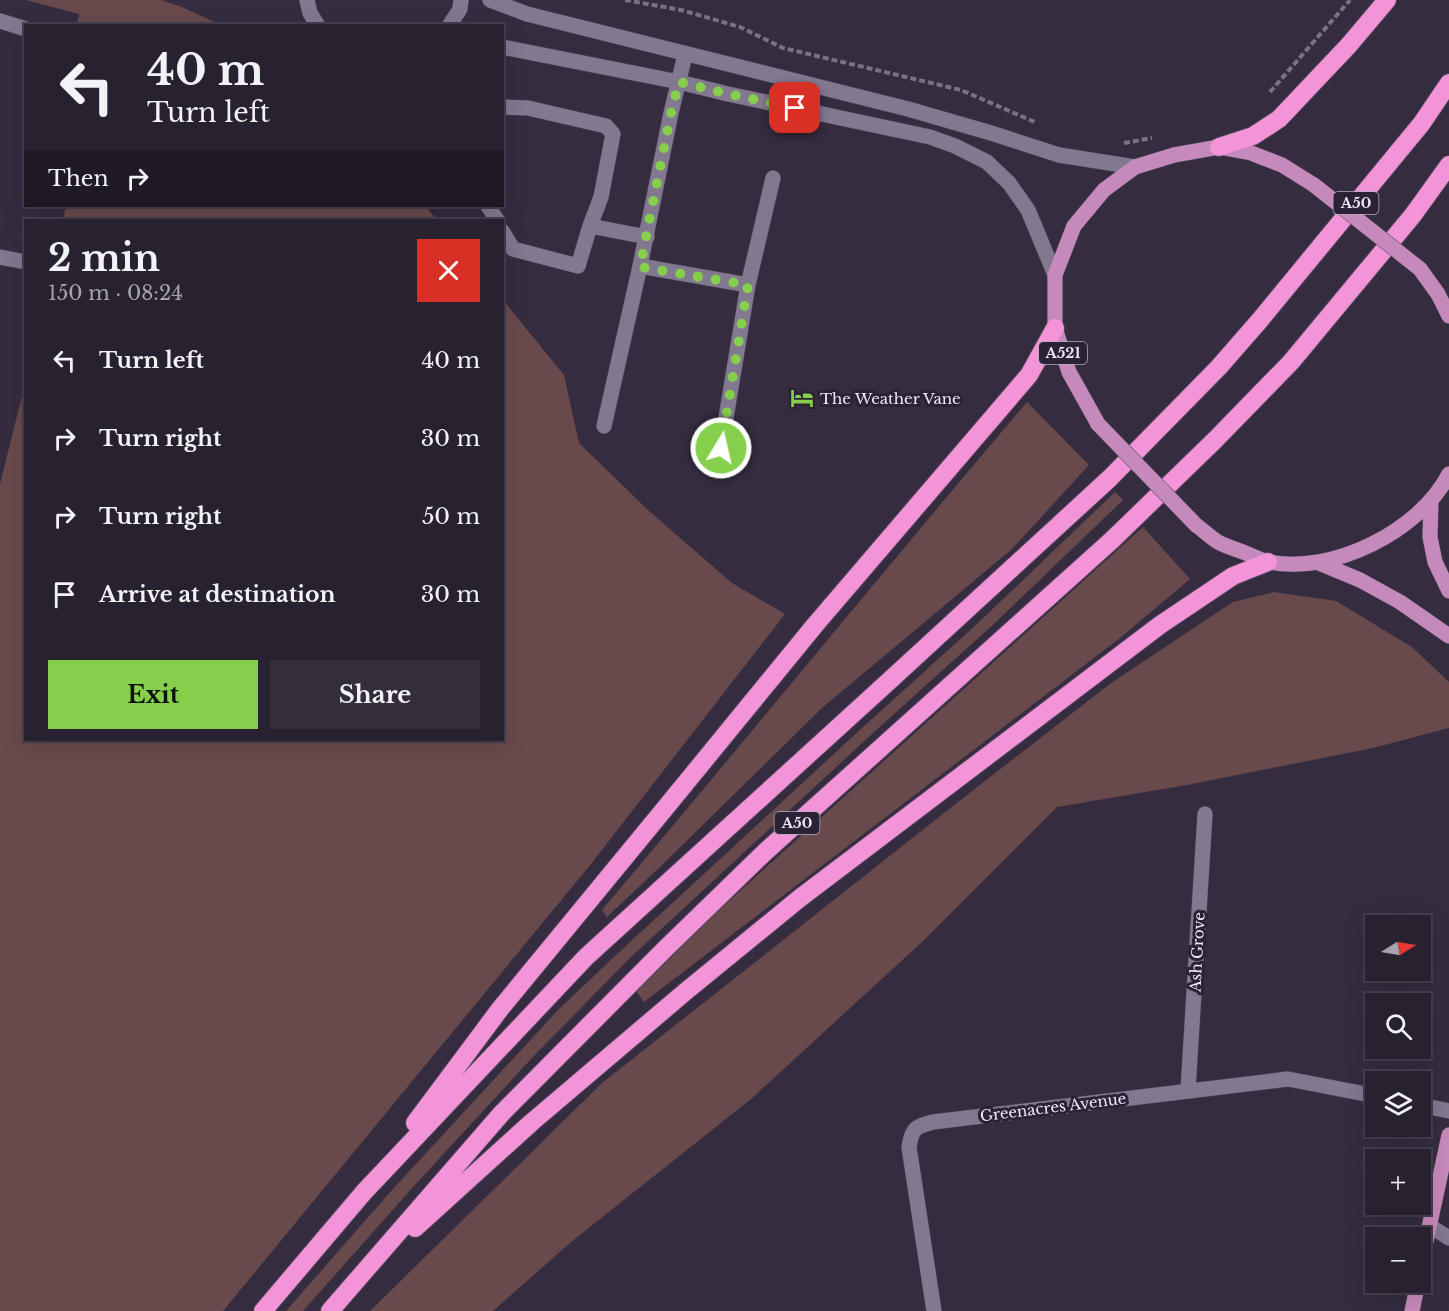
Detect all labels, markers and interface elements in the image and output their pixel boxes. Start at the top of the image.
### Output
text: 40 m [147,44,264,96]
icon: left [48,48,126,126]
pin [769,82,820,133]
icon: arrive [778,91,811,124]
text: Turn left [147,96,270,129]
icon: right [121,162,154,195]
text: Then [48,165,109,192]
road number: A50 [1334,192,1378,214]
text: 2 min [48,236,160,281]
button: close [417,239,480,302]
text: 150 m · 08:24 [48,281,183,305]
road number: A521 [1039,342,1087,364]
icon: left [48,344,81,377]
text: Turn left [99,347,204,374]
text: 40 m [422,347,480,374]
hotel icon: The Weather Vane [789,385,815,411]
place label: The Weather Vane [820,389,961,408]
position arrow [689,416,753,480]
icon: right [48,422,81,455]
text: Turn right [99,425,221,452]
text: 30 m [421,425,480,452]
icon: right [48,500,81,533]
text: Turn right [99,503,221,530]
text: 50 m [422,503,480,530]
icon: arrive [48,578,81,611]
text: Arrive at destination [99,581,336,608]
text: 30 m [421,581,480,608]
button: Exit [48,660,258,729]
button: Share [270,660,480,729]
road number: A50 [774,812,820,834]
street label: Ash Grove [1185,912,1209,993]
north arrow [1365,915,1431,981]
map controls [1365,915,1431,1293]
button: search [1365,993,1431,1059]
button: layers [1365,1071,1431,1137]
street label: Greenacres Avenue [979,1089,1127,1125]
button: + [1365,1149,1431,1215]
button: − [1365,1227,1431,1293]

